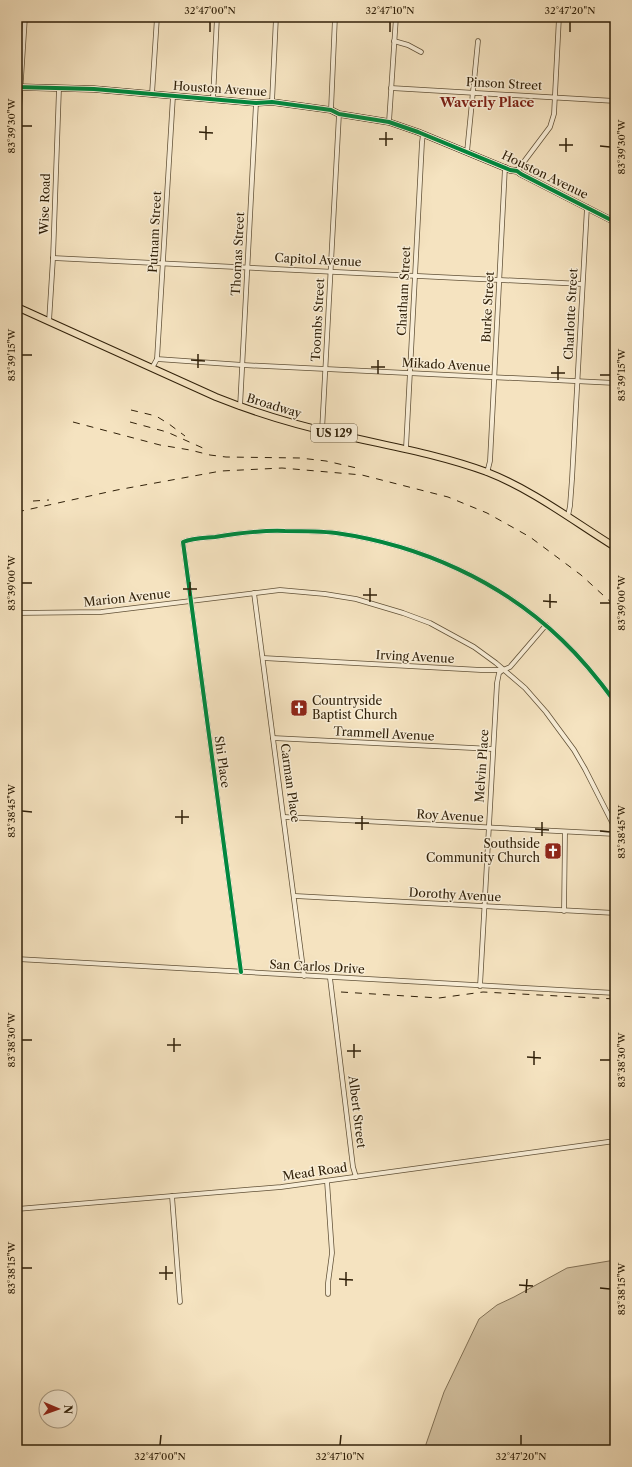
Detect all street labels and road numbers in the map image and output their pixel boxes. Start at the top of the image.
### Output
street label: Pinson Street [465,74,543,93]
street label: Houston Avenue [172,78,268,99]
street label: Houston Avenue [500,147,591,202]
street label: Wise Road [36,172,53,236]
street label: Putnam Street [145,190,164,273]
street label: Thomas Street [228,211,247,296]
street label: Chatham Street [394,245,413,336]
street label: Capitol Avenue [274,250,362,269]
street label: Charlotte Street [561,267,580,360]
street label: Burke Street [478,270,497,343]
street label: Toombs Street [308,277,327,362]
street label: Mikado Avenue [401,355,491,374]
street label: Broadway [245,390,304,421]
road number: US 129 [311,424,357,442]
street label: Marion Avenue [83,585,171,610]
street label: Irving Avenue [375,647,455,666]
street label: Trammell Avenue [333,723,435,744]
street label: Melvin Place [471,728,492,803]
street label: Shi Place [211,735,234,789]
street label: Carman Place [278,742,304,824]
street label: Roy Avenue [416,806,484,825]
street label: Dorothy Avenue [408,885,502,904]
street label: San Carlos Drive [269,957,365,976]
street label: Albert Street [345,1074,369,1150]
street label: Mead Road [282,1159,349,1183]

